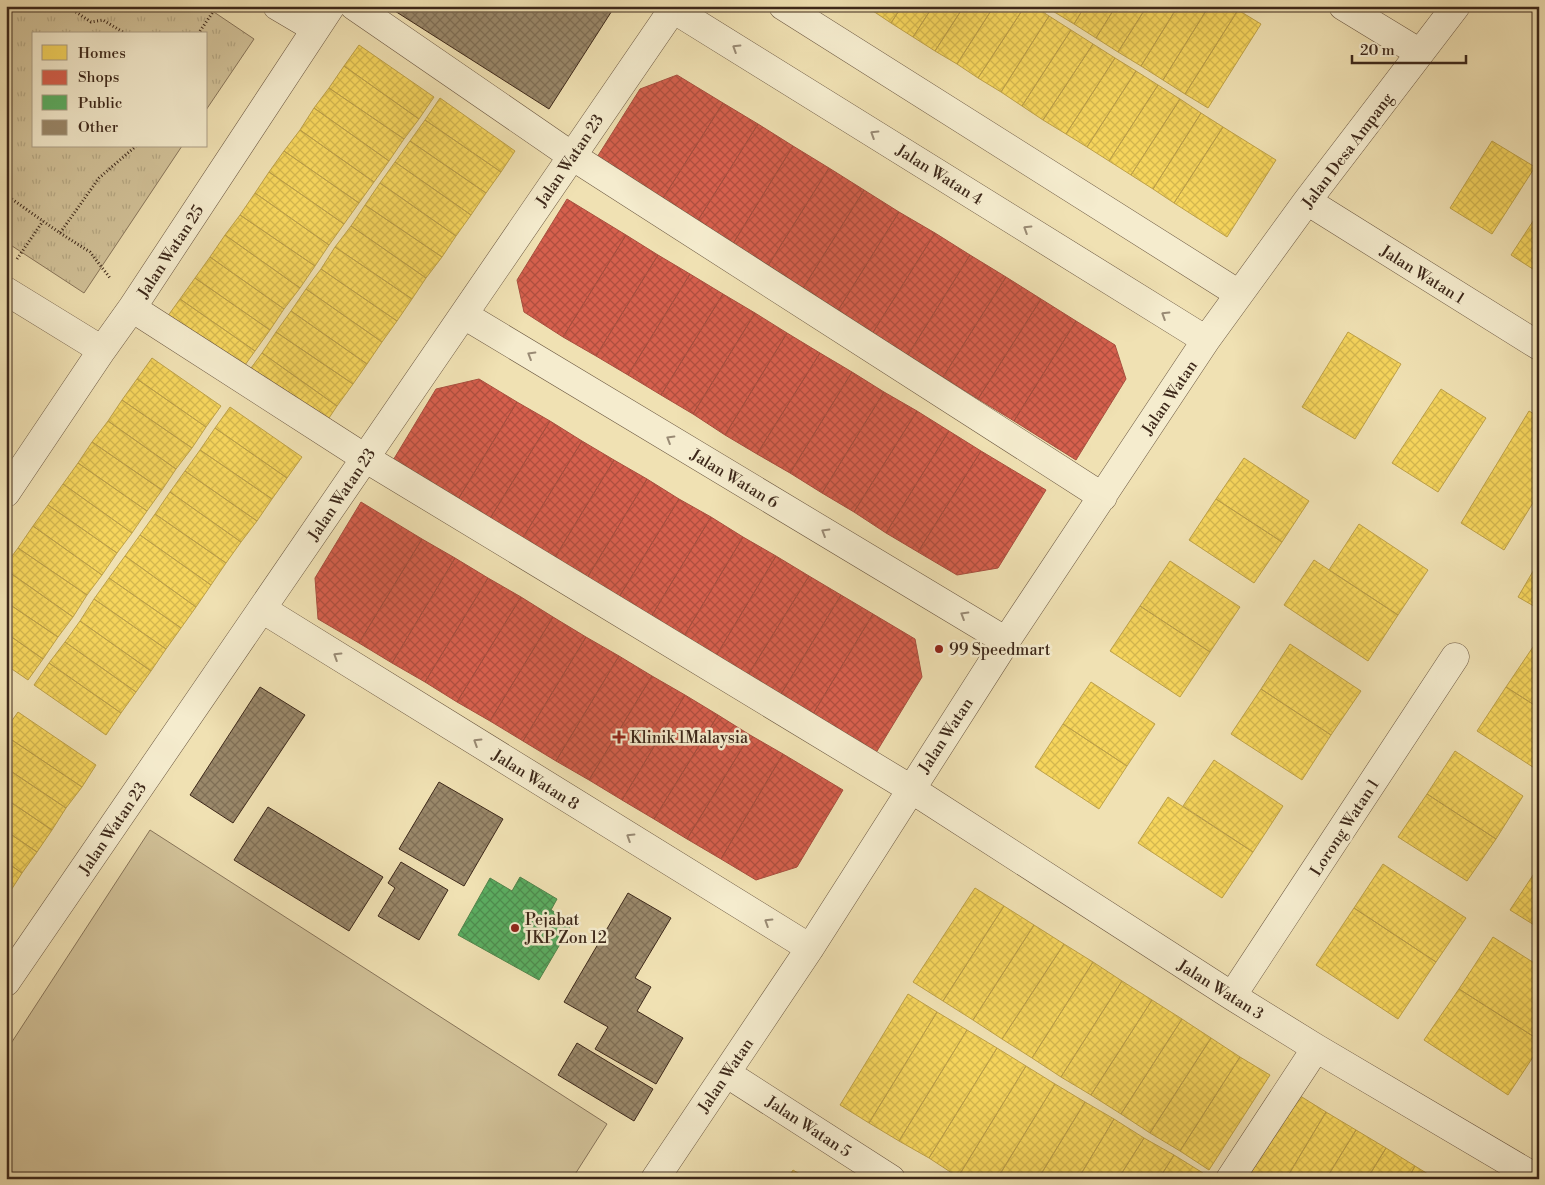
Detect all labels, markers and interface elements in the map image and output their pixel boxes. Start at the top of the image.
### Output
legend [32,32,208,148]
scale bar [1352,32,1466,64]
text: 20 m [1360,41,1395,60]
text: Homes [78,44,126,63]
one-way arrow [733,44,742,54]
text: Shops [78,68,119,87]
street label: Jalan Desa Ampang [1297,88,1398,213]
text: Public [78,94,122,113]
street label: Jalan Watan 23 [531,111,608,211]
text: Other [78,118,119,137]
one-way arrow [871,130,880,140]
street label: Jalan Watan 4 [892,140,987,210]
street label: Jalan Watan 25 [133,201,208,303]
one-way arrow [1023,225,1032,235]
street label: Jalan Watan 1 [1376,240,1469,309]
one-way arrow [1161,311,1170,321]
one-way arrow [528,352,537,362]
street label: Jalan Watan [1137,356,1202,439]
one-way arrow [667,435,676,445]
street label: Jalan Watan 6 [686,444,782,513]
street label: Jalan Watan 23 [303,445,380,545]
one-way arrow [821,528,830,538]
one-way arrow [960,612,969,622]
place label: 99 Speedmart [949,640,1051,660]
marker: 99 Speedmart [933,643,945,655]
one-way arrow [333,652,342,662]
street label: Jalan Watan [914,694,978,778]
place label: Klinik 1Malaysia [630,728,749,748]
marker: Klinik 1Malaysia [612,730,626,744]
one-way arrow [473,739,482,749]
street label: Jalan Watan 8 [487,745,583,815]
street label: Lorong Watan 1 [1306,775,1384,880]
street label: Jalan Watan 23 [74,779,151,879]
one-way arrow [626,833,635,843]
place label: Pejabat JKP Zon 12 [524,910,607,948]
one-way arrow [765,919,774,929]
marker: Pejabat JKP Zon 12 [509,922,521,934]
street label: Jalan Watan 3 [1173,955,1267,1024]
street label: Jalan Watan [693,1034,758,1117]
street label: Jalan Watan 5 [761,1091,855,1162]

